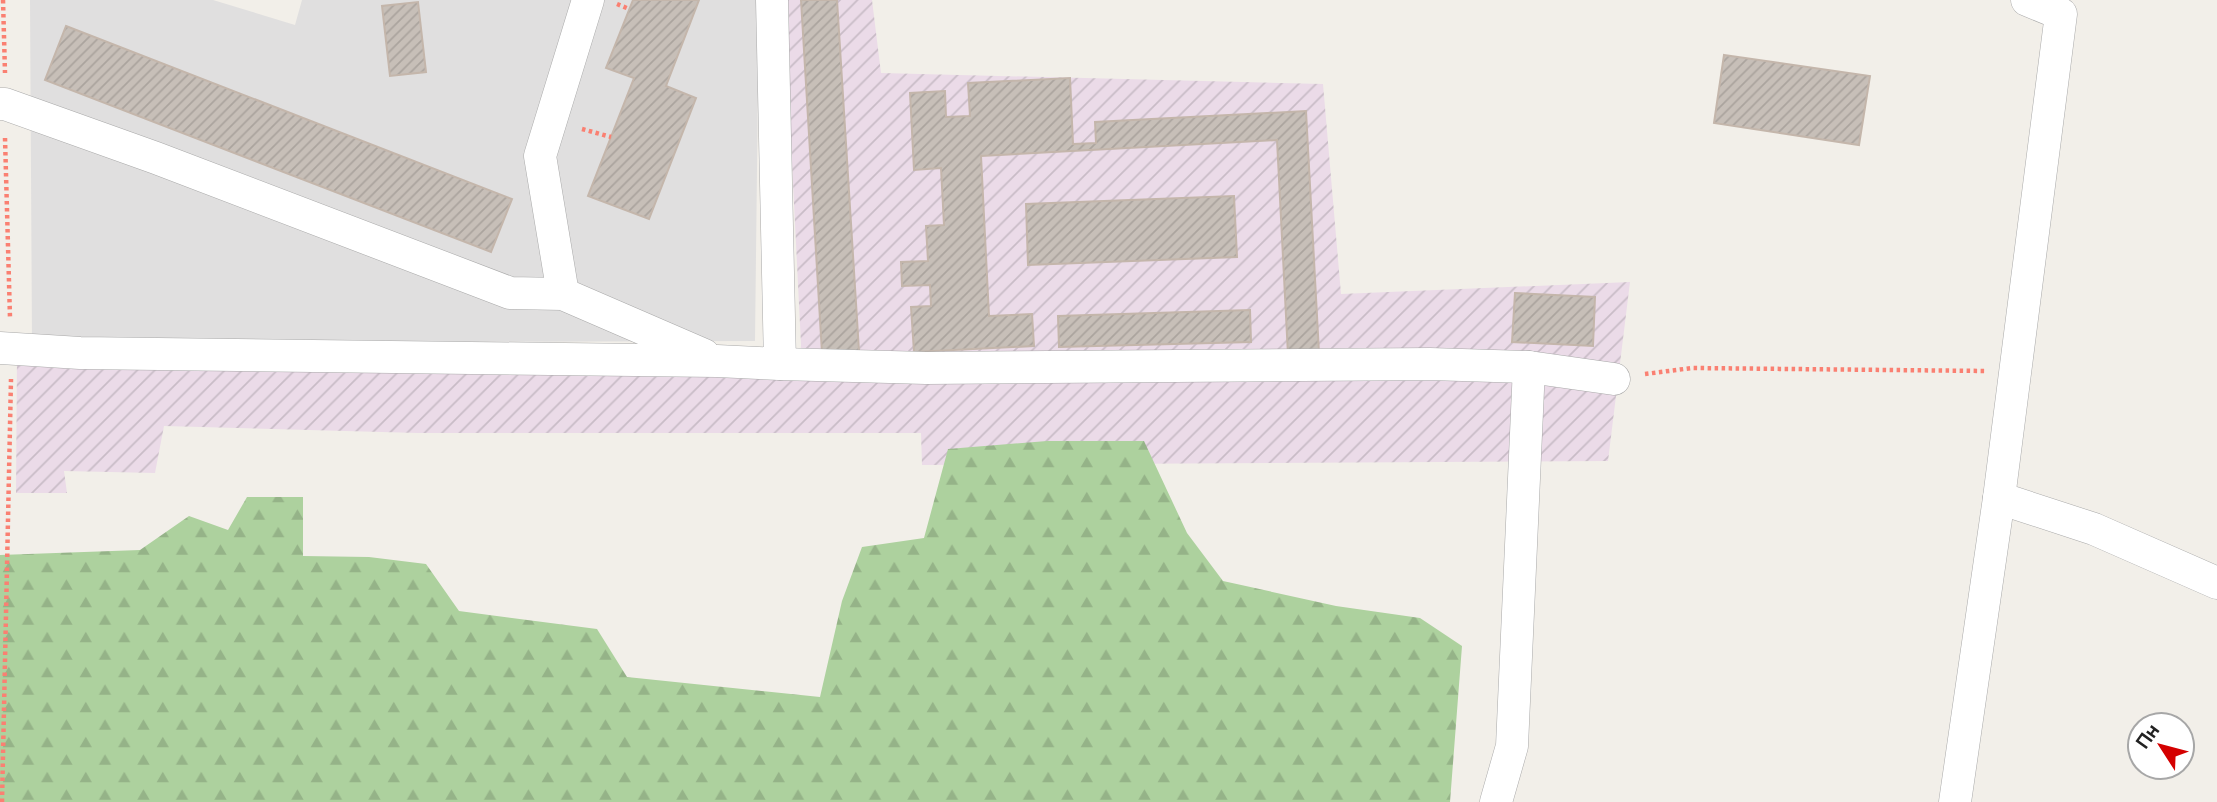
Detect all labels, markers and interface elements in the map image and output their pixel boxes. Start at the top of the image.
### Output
north arrow [2126,711,2196,781]
text: Пн [2131,719,2164,753]

